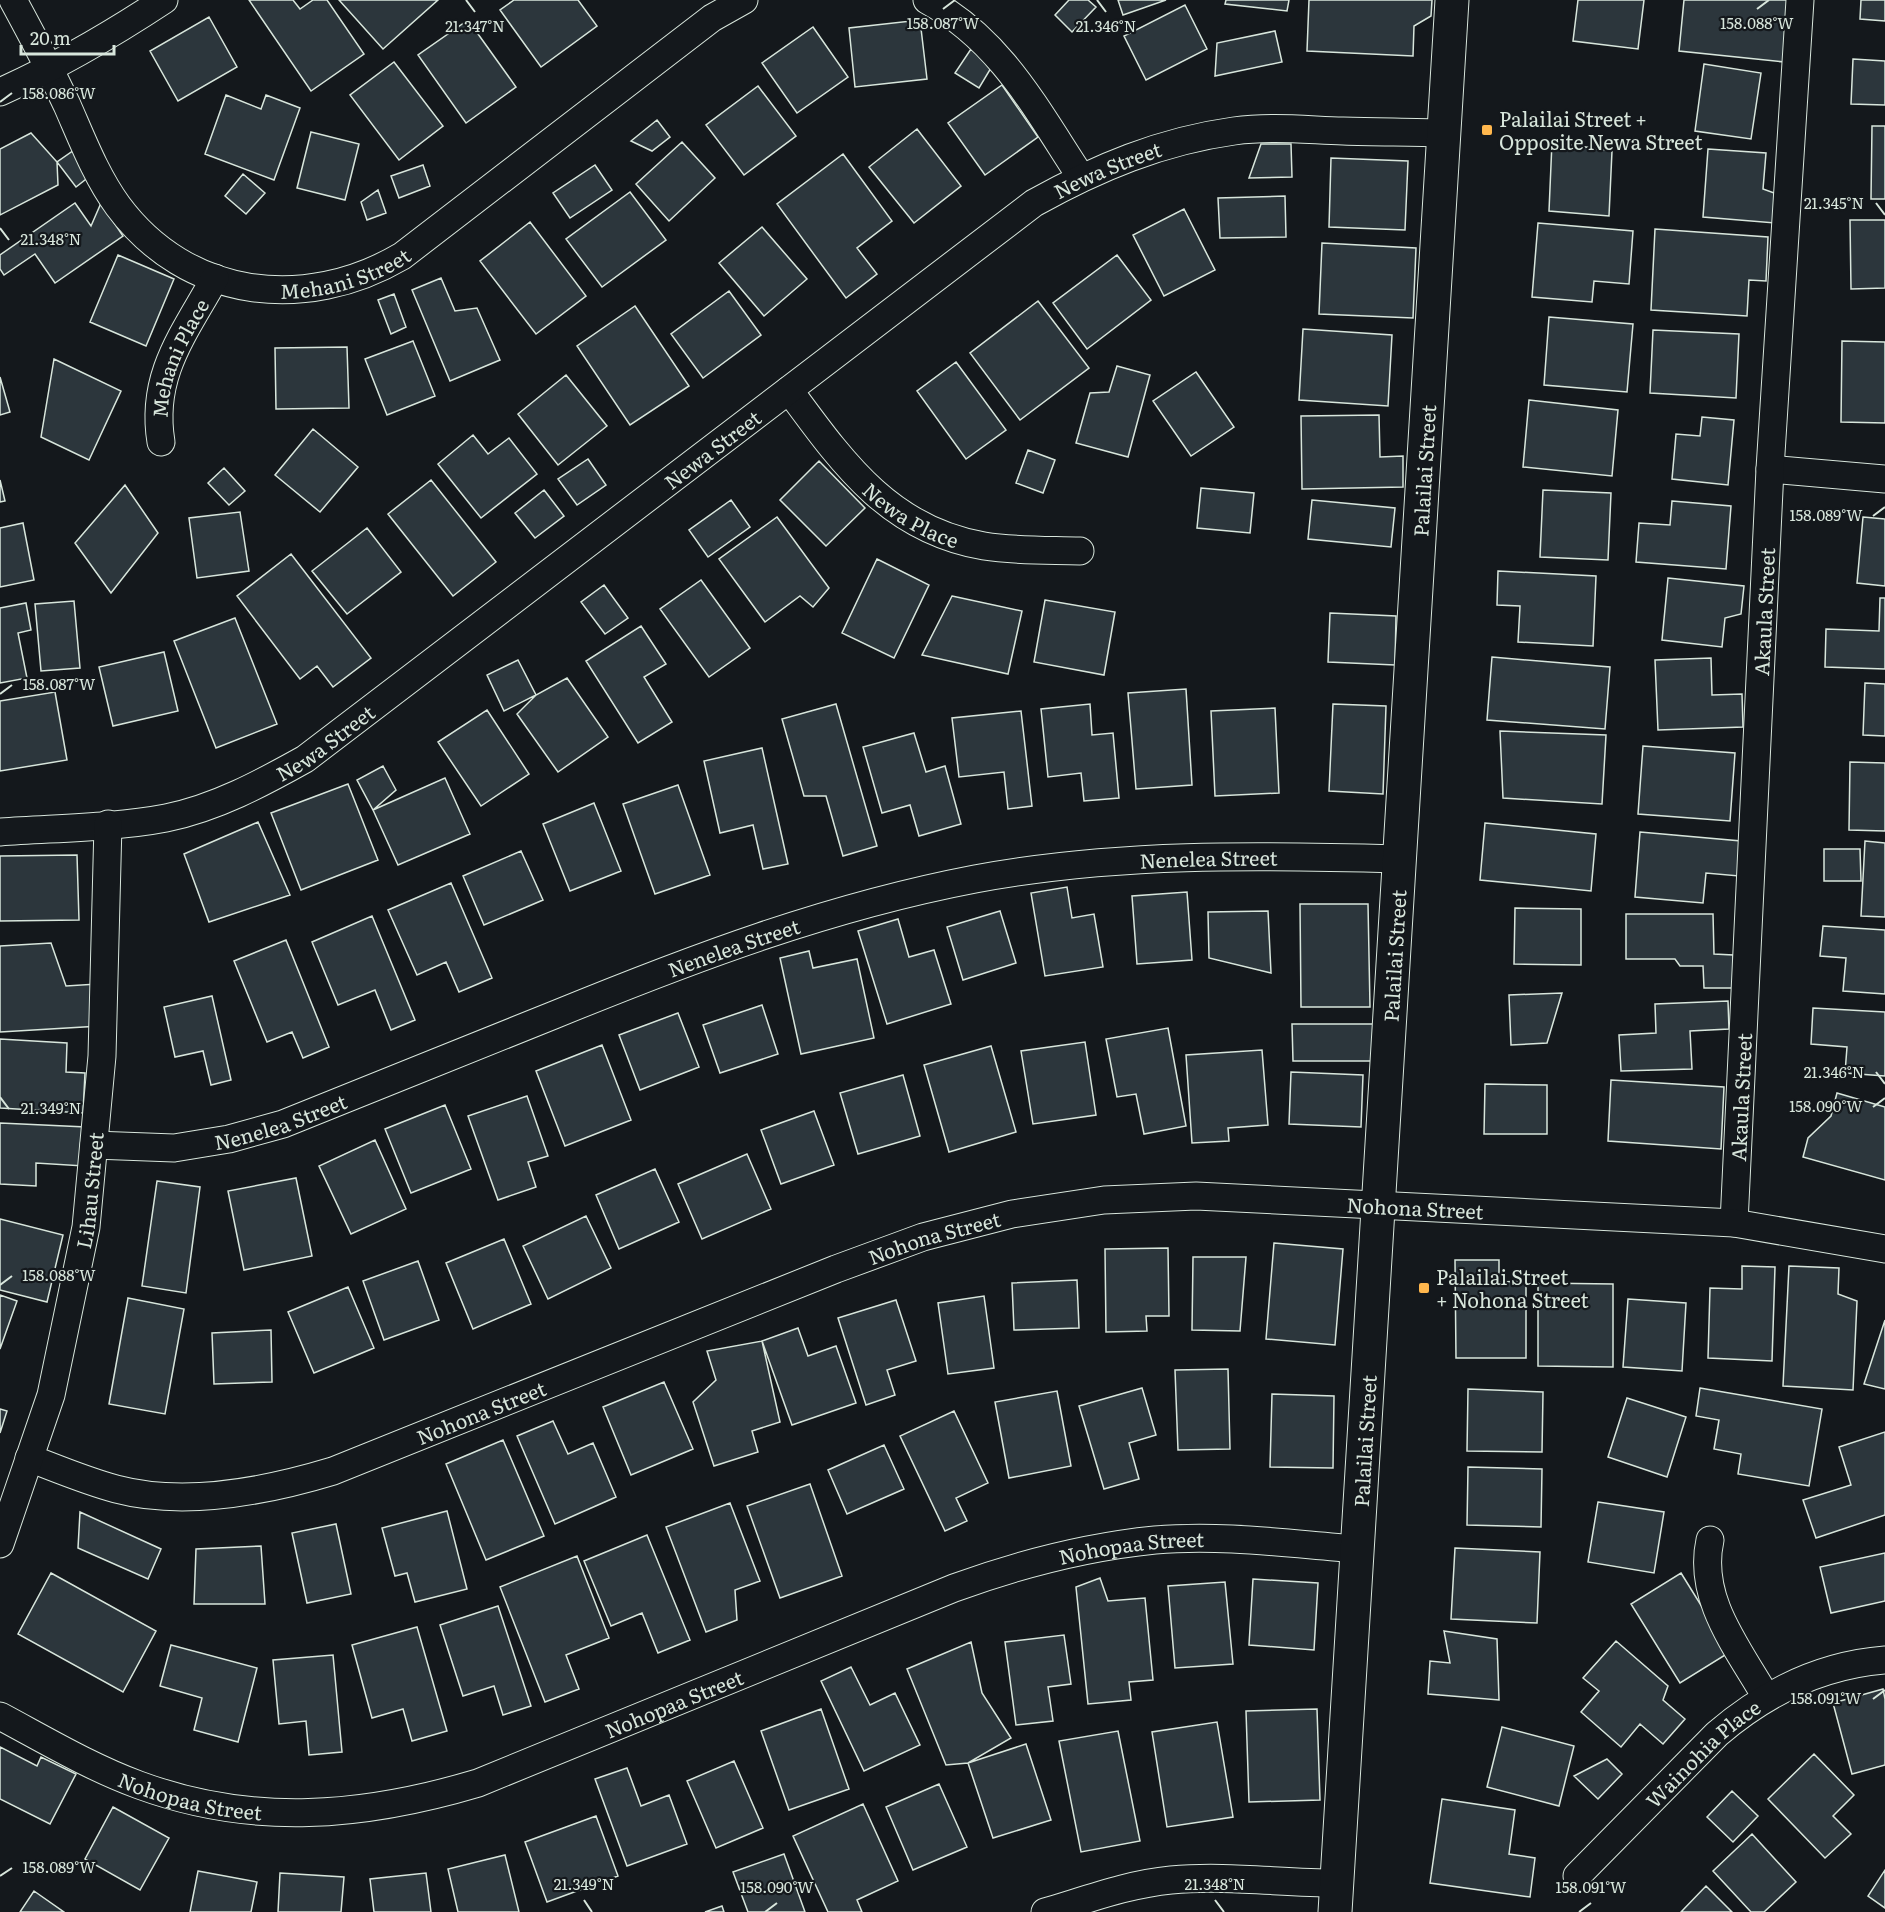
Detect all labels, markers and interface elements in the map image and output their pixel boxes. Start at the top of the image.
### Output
text: 158.087°W [907,11,980,34]
text: 158.088°W [1720,11,1794,34]
text: 21.347°N [445,14,505,37]
text: 21.346°N [1076,14,1136,37]
scale bar [21,18,114,56]
text: 20 m [30,24,71,51]
text: 158.086°W [22,81,96,104]
place label: Palailai Street + Opposite Newa Street [1499,103,1702,156]
marker: Palailai Street + Opposite Newa Street [1480,123,1494,137]
street label: Newa Street [1048,133,1165,205]
text: 21.345°N [1804,191,1864,214]
text: 21.348°N [21,227,81,250]
street label: Mehani Street [279,240,416,305]
street label: Mehani Place [144,292,215,419]
street label: Newa Street [657,402,767,495]
street label: Palailai Street [1404,404,1442,538]
street label: Newa Place [857,474,963,554]
text: 158.089°W [1789,503,1863,526]
street label: Akaula Street [1745,547,1781,677]
text: 158.087°W [23,672,96,695]
street label: Newa Street [270,697,380,787]
street label: Nenelea Street [1139,842,1278,875]
street label: Palailai Street [1374,889,1413,1023]
street label: Nenelea Street [663,910,803,984]
street label: Akaula Street [1722,1032,1758,1162]
text: 21.346°N [1804,1060,1864,1083]
street label: Nenelea Street [212,1085,351,1156]
text: 158.090°W [1789,1094,1863,1117]
text: 21.349°N [21,1096,81,1119]
street label: Lihau Street [67,1131,110,1251]
street label: Nohona Street [1346,1189,1484,1225]
street label: Nohona Street [863,1203,1003,1271]
place label: Palailai Street + Nohona Street [1436,1261,1589,1314]
text: 158.088°W [22,1263,96,1286]
marker: Palailai Street + Nohona Street [1417,1281,1431,1295]
street label: Nohona Street [412,1372,550,1451]
street label: Palailai Street [1345,1374,1383,1508]
street label: Nohopaa Street [1055,1523,1204,1571]
street label: Nohopaa Street [600,1661,747,1745]
text: 158.091°W [1791,1686,1862,1709]
street label: Wainohia Place [1638,1691,1766,1814]
street label: Nohopaa Street [114,1764,263,1826]
text: 158.089°W [22,1855,96,1878]
text: 21.349°N [554,1872,614,1895]
text: 21.348°N [1185,1872,1245,1895]
text: 158.090°W [740,1875,814,1898]
text: 158.091°W [1556,1875,1627,1898]

